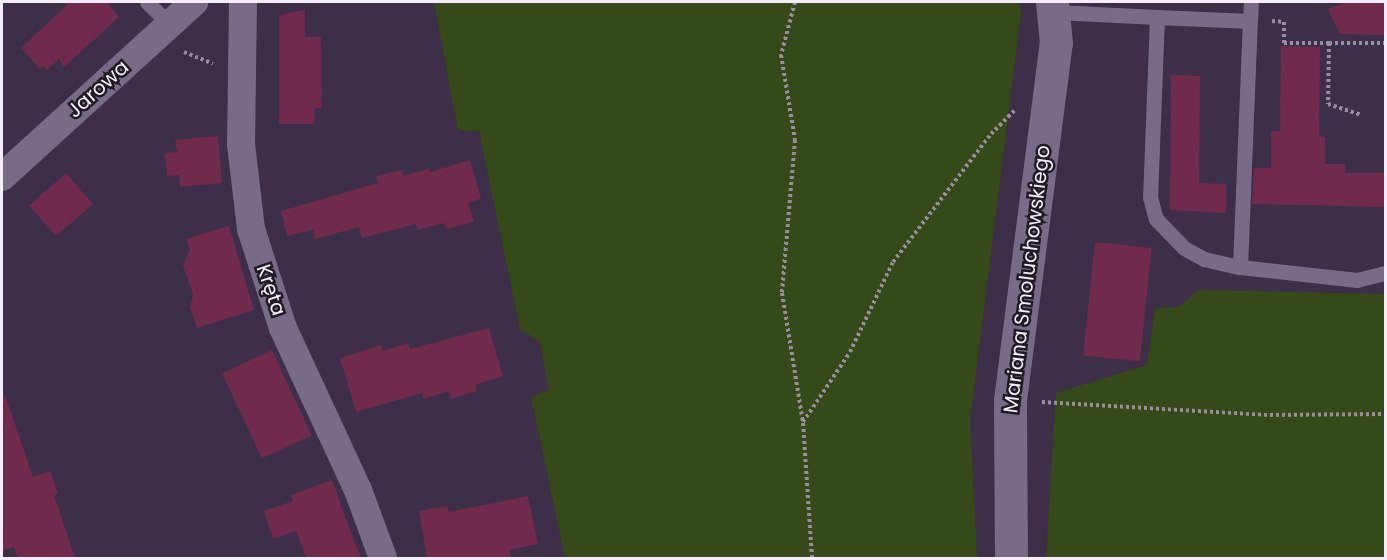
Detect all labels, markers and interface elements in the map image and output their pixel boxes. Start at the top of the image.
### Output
street label: Jarowa [62,55,134,123]
street label: Mariana Smoluchowskiego [999,144,1055,414]
street label: Kręta [251,261,291,319]

